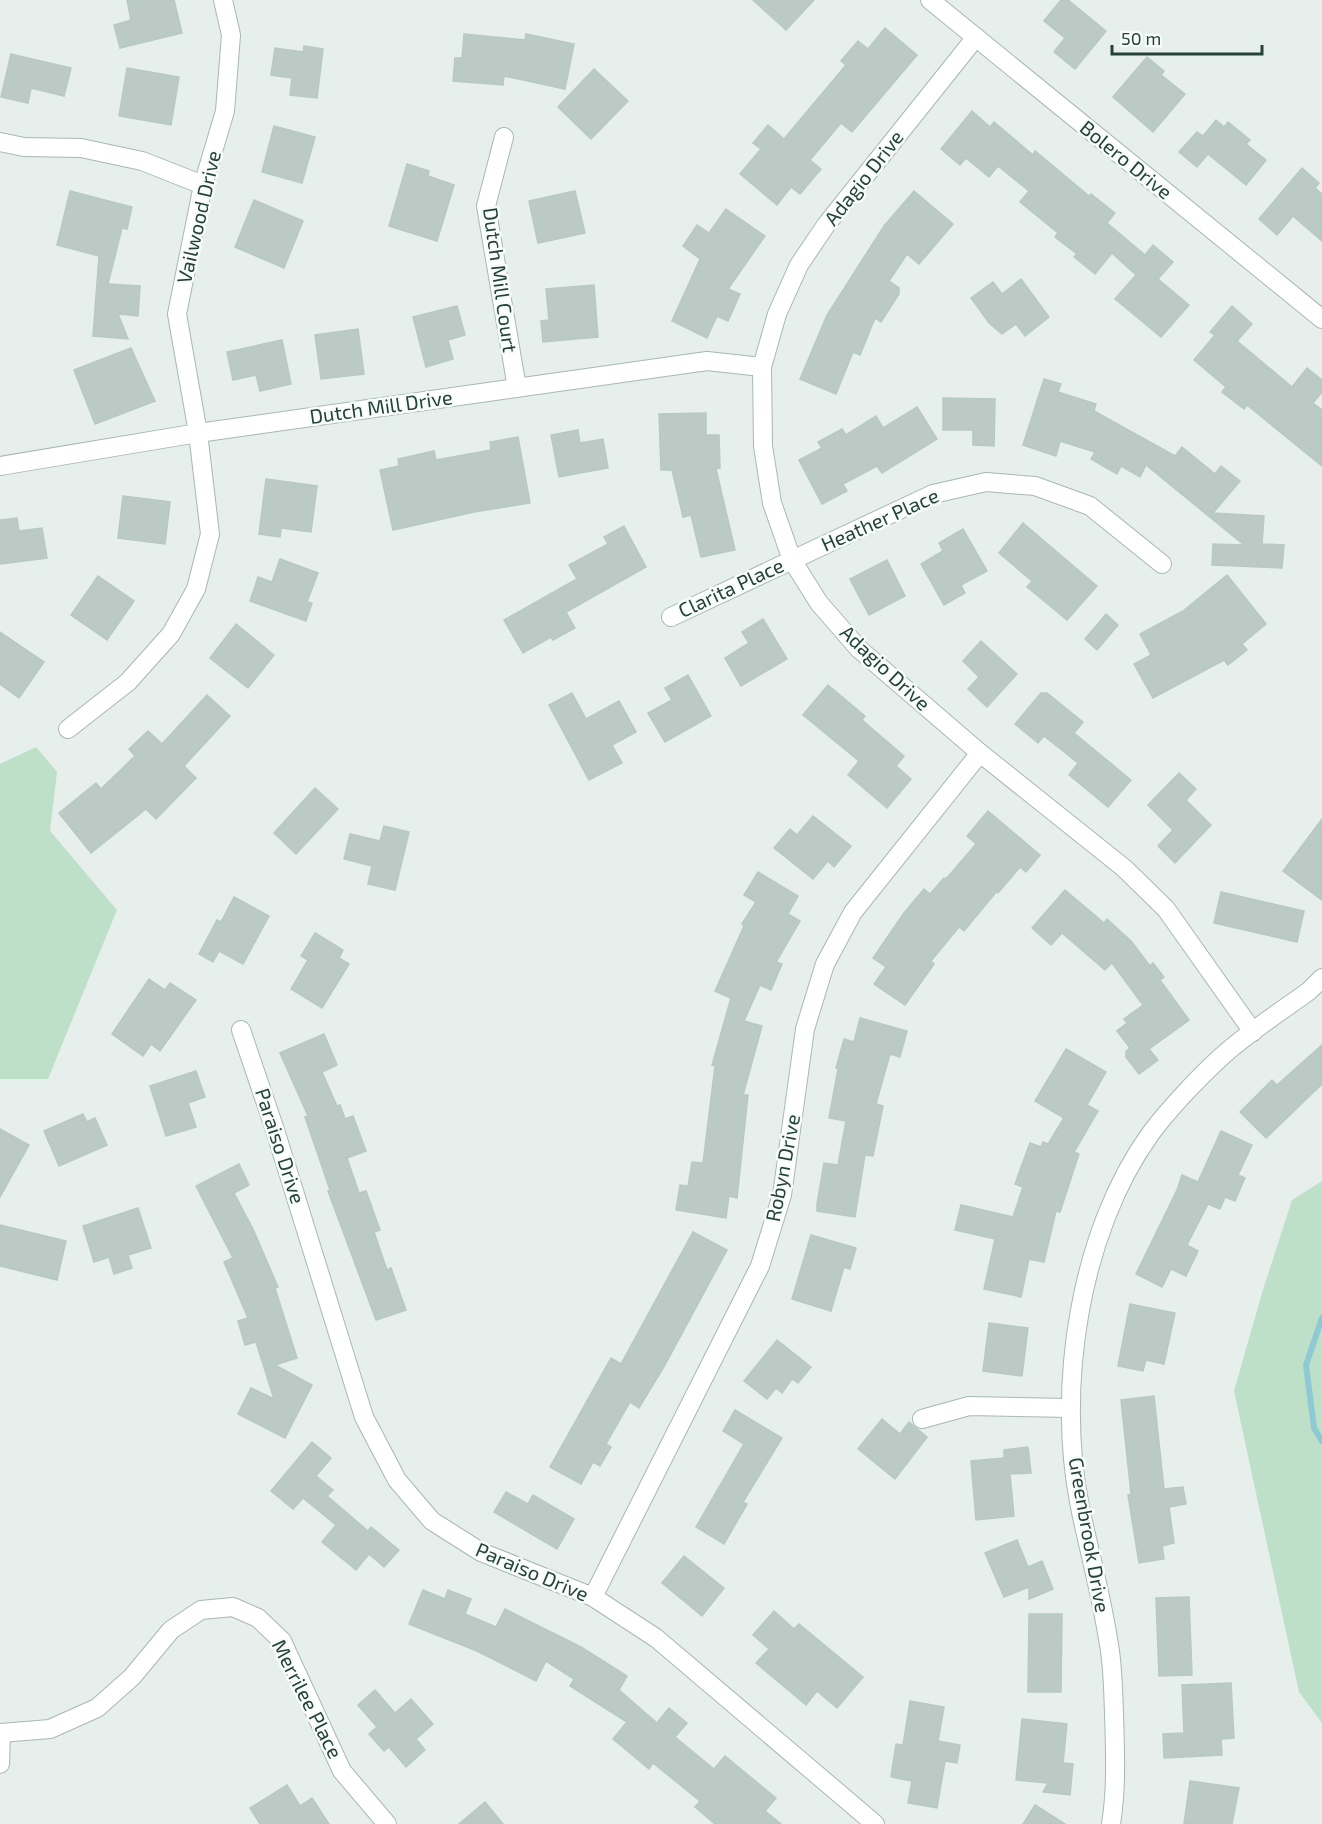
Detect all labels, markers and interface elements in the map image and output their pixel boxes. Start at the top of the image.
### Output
scale bar [1112,18,1262,56]
text: 50 m [1121,27,1161,49]
street label: Bolero Drive [1076,115,1178,204]
street label: Adagio Drive [819,125,908,230]
street label: Vailwood Drive [171,148,225,286]
street label: Dutch Mill Court [479,206,523,354]
street label: Dutch Mill Drive [308,384,454,428]
street label: Heather Place [817,482,942,556]
street label: Clarita Place [674,552,787,622]
street label: Adagio Drive [836,620,936,715]
street label: Paraiso Drive [251,1085,311,1207]
street label: Robyn Drive [760,1112,804,1224]
street label: Greenbrook Drive [1065,1455,1115,1614]
street label: Paraiso Drive [472,1537,592,1606]
street label: Merrilee Place [268,1635,348,1762]

